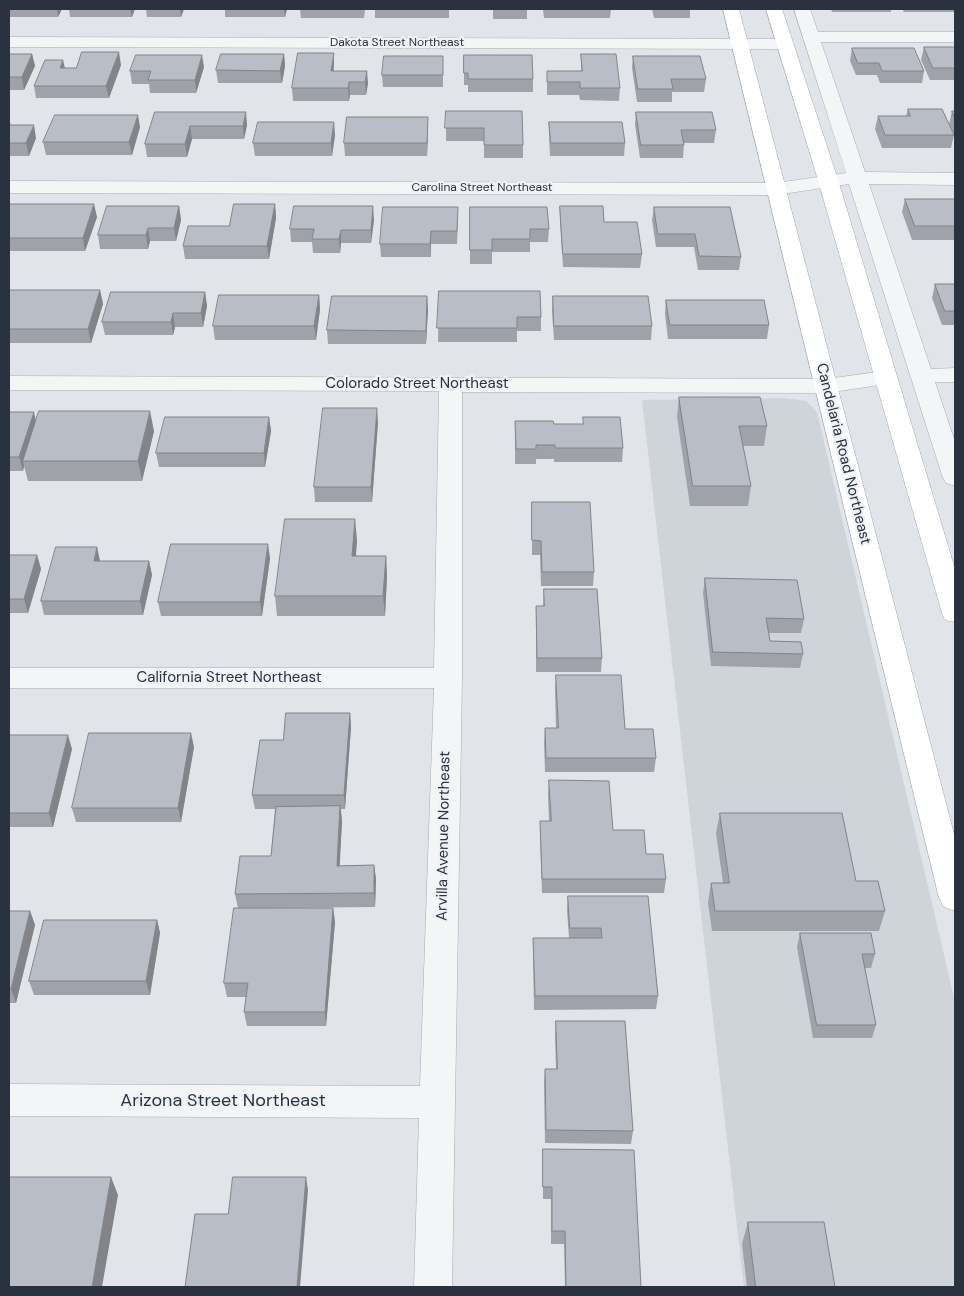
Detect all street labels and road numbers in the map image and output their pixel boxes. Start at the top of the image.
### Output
street label: Dakota Street Northeast [330,36,464,50]
street label: Carolina Street Northeast [411,181,553,195]
street label: Candelaria Road Northeast [812,361,874,547]
street label: Colorado Street Northeast [325,375,509,393]
street label: California Street Northeast [136,669,322,687]
street label: Arvilla Avenue Northeast [434,751,454,921]
street label: Arizona Street Northeast [120,1090,326,1112]

